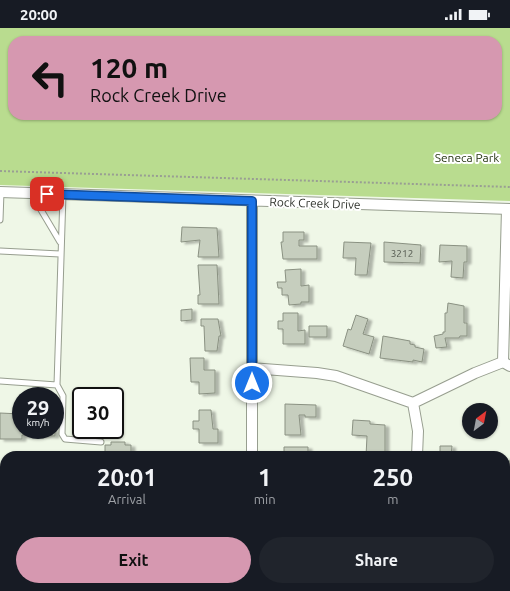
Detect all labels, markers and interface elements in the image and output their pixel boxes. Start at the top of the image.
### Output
text: 20:00 [20,6,58,23]
icon: left [24,52,76,104]
text: 120 m [90,52,168,83]
text: Rock Creek Drive [90,85,227,105]
park label: Seneca Park [435,151,499,164]
pin [30,177,64,211]
icon: arrive [36,183,58,205]
street label: Rock Creek Drive [269,195,361,211]
house number: 3212 [391,248,413,259]
position arrow [231,362,273,404]
speed limit sign: 30 [72,387,124,439]
text: 29 [27,396,49,419]
north arrow [462,403,498,439]
map controls [462,403,498,439]
text: km/h [26,417,50,428]
text: 20:01 [97,464,157,491]
text: 1 [258,464,271,491]
text: 250 [373,464,413,491]
text: Arrival [108,492,146,506]
text: min [254,492,276,506]
text: m [387,492,398,506]
button: Exit [16,537,251,583]
button: Share [259,537,494,583]

